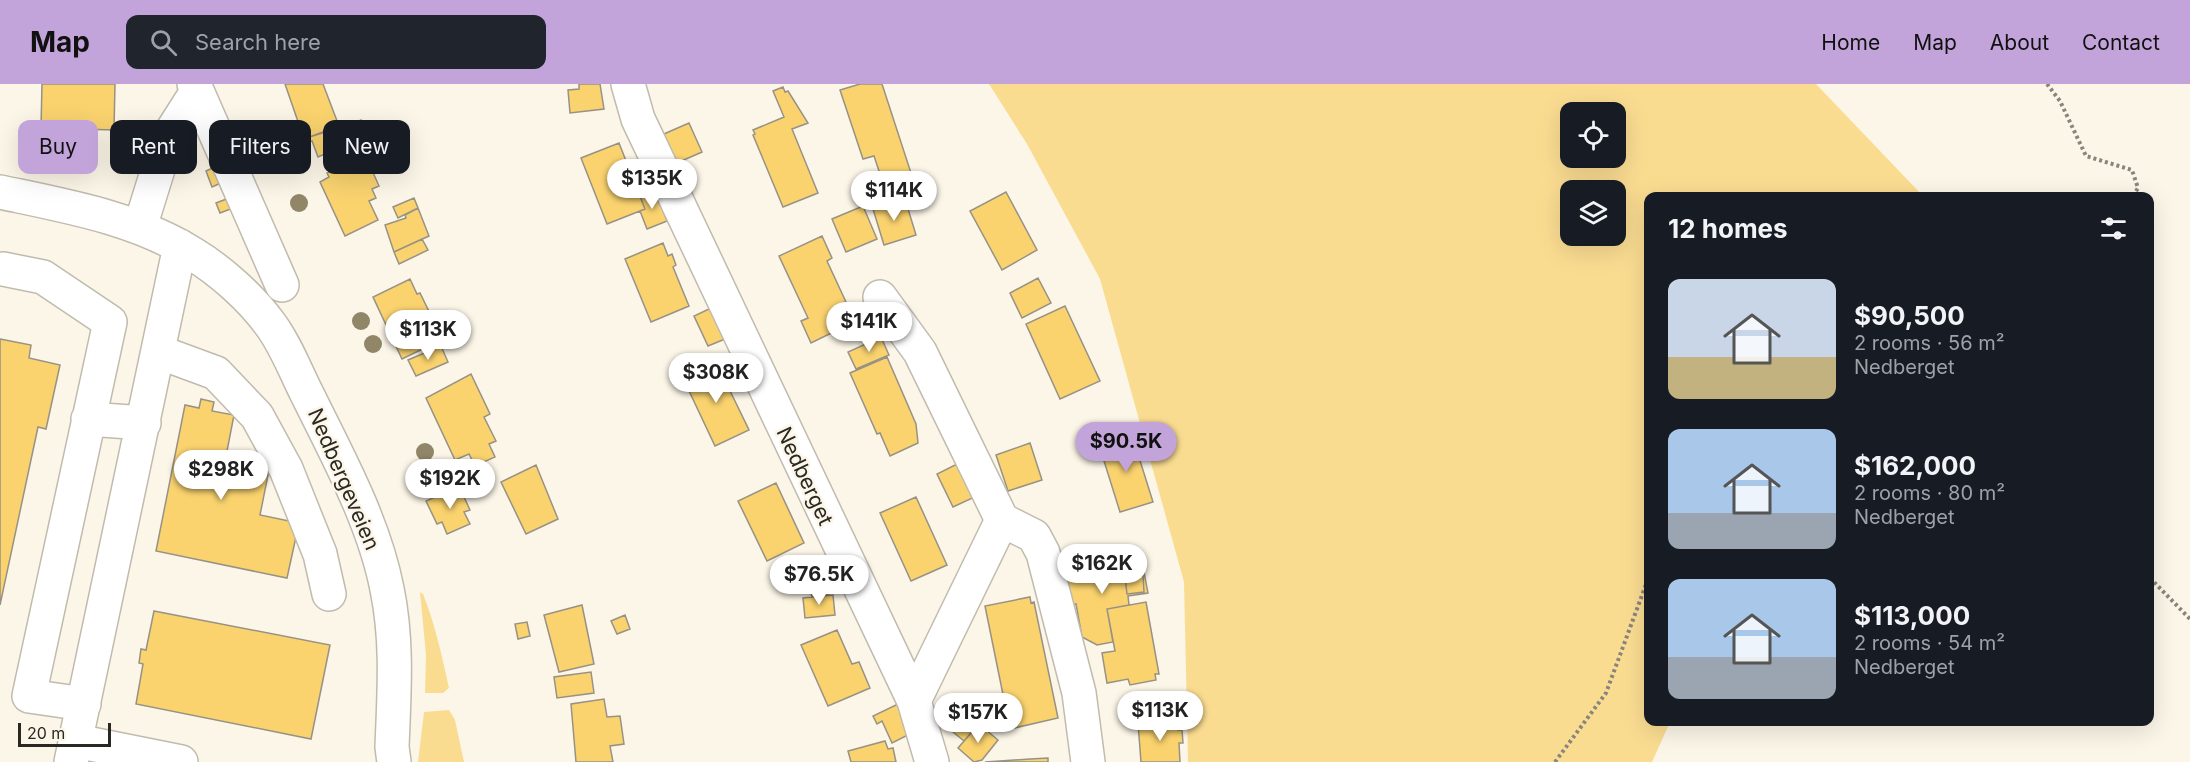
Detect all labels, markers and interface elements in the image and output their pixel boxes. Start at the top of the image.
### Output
search box [126,15,546,69]
text: Map [30,25,90,59]
icon: search [147,26,180,59]
text: Search here [195,29,321,55]
text: Home [1821,30,1880,55]
text: Map [1913,30,1957,55]
text: About [1990,30,2049,55]
text: Contact [2082,30,2160,55]
map controls [1560,102,1626,246]
button: locate [1560,102,1626,168]
chip: Buy [18,120,98,174]
chip: Rent [110,120,197,174]
chip: Filters [209,120,311,174]
chip: New [323,120,410,174]
pin: $135K [610,159,694,210]
text: $135K [621,166,683,190]
pin: $114K [852,171,936,222]
text: $114K [865,178,923,202]
button: layers [1560,180,1626,246]
icon: filters [2097,212,2130,245]
text: 12 homes [1668,213,1788,244]
text: $90,500 [1854,300,1965,331]
pin: $141K [827,302,911,353]
icon: home [1716,303,1788,375]
text: $141K [840,309,898,333]
pin: $113K [386,310,470,361]
text: $113K [399,317,457,341]
text: 2 rooms · 56 m² [1854,331,2005,355]
pin: $308K [674,353,758,404]
text: Nedberget [1854,355,1955,379]
text: $308K [683,360,749,384]
street label: Nedbergeveien [303,404,385,554]
pin: $90.5K [1077,422,1175,473]
street label: Nedberget [771,423,839,529]
text: $90.5K [1090,429,1162,453]
pin: $298K [179,450,263,501]
text: $162,000 [1854,450,1976,481]
icon: home [1716,453,1788,525]
text: $298K [188,457,254,481]
pin: $192K [408,459,492,510]
text: $192K [419,466,481,490]
text: 2 rooms · 80 m² [1854,481,2005,505]
text: Nedberget [1854,505,1955,529]
pin: $162K [1060,544,1144,595]
text: $162K [1071,551,1133,575]
pin: $76.5K [770,555,868,606]
text: $76.5K [784,562,854,586]
text: $113,000 [1854,600,1970,631]
icon: home [1716,603,1788,675]
text: 2 rooms · 54 m² [1854,631,2005,655]
text: Nedberget [1854,655,1955,679]
pin: $113K [1118,691,1202,742]
pin: $157K [936,693,1020,744]
text: $113K [1131,698,1189,722]
text: $157K [948,700,1008,724]
scale bar [18,720,111,748]
text: 20 m [27,723,65,743]

